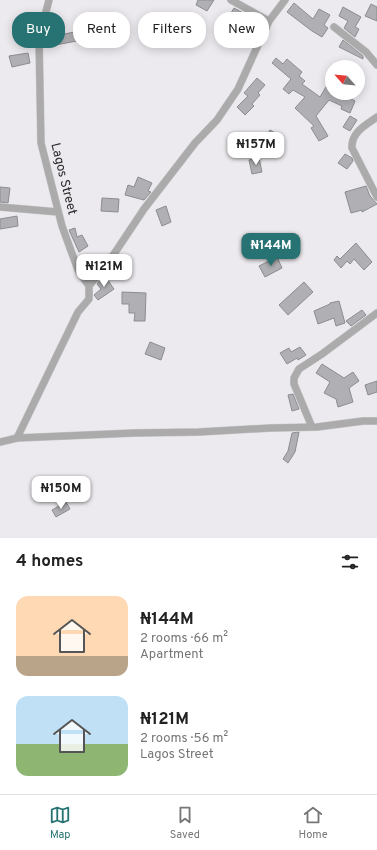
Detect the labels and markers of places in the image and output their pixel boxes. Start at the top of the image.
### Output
pin: ₦157M [228,132,284,166]
pin: ₦144M [243,233,299,267]
pin: ₦121M [76,254,132,288]
pin: ₦150M [33,476,89,510]

